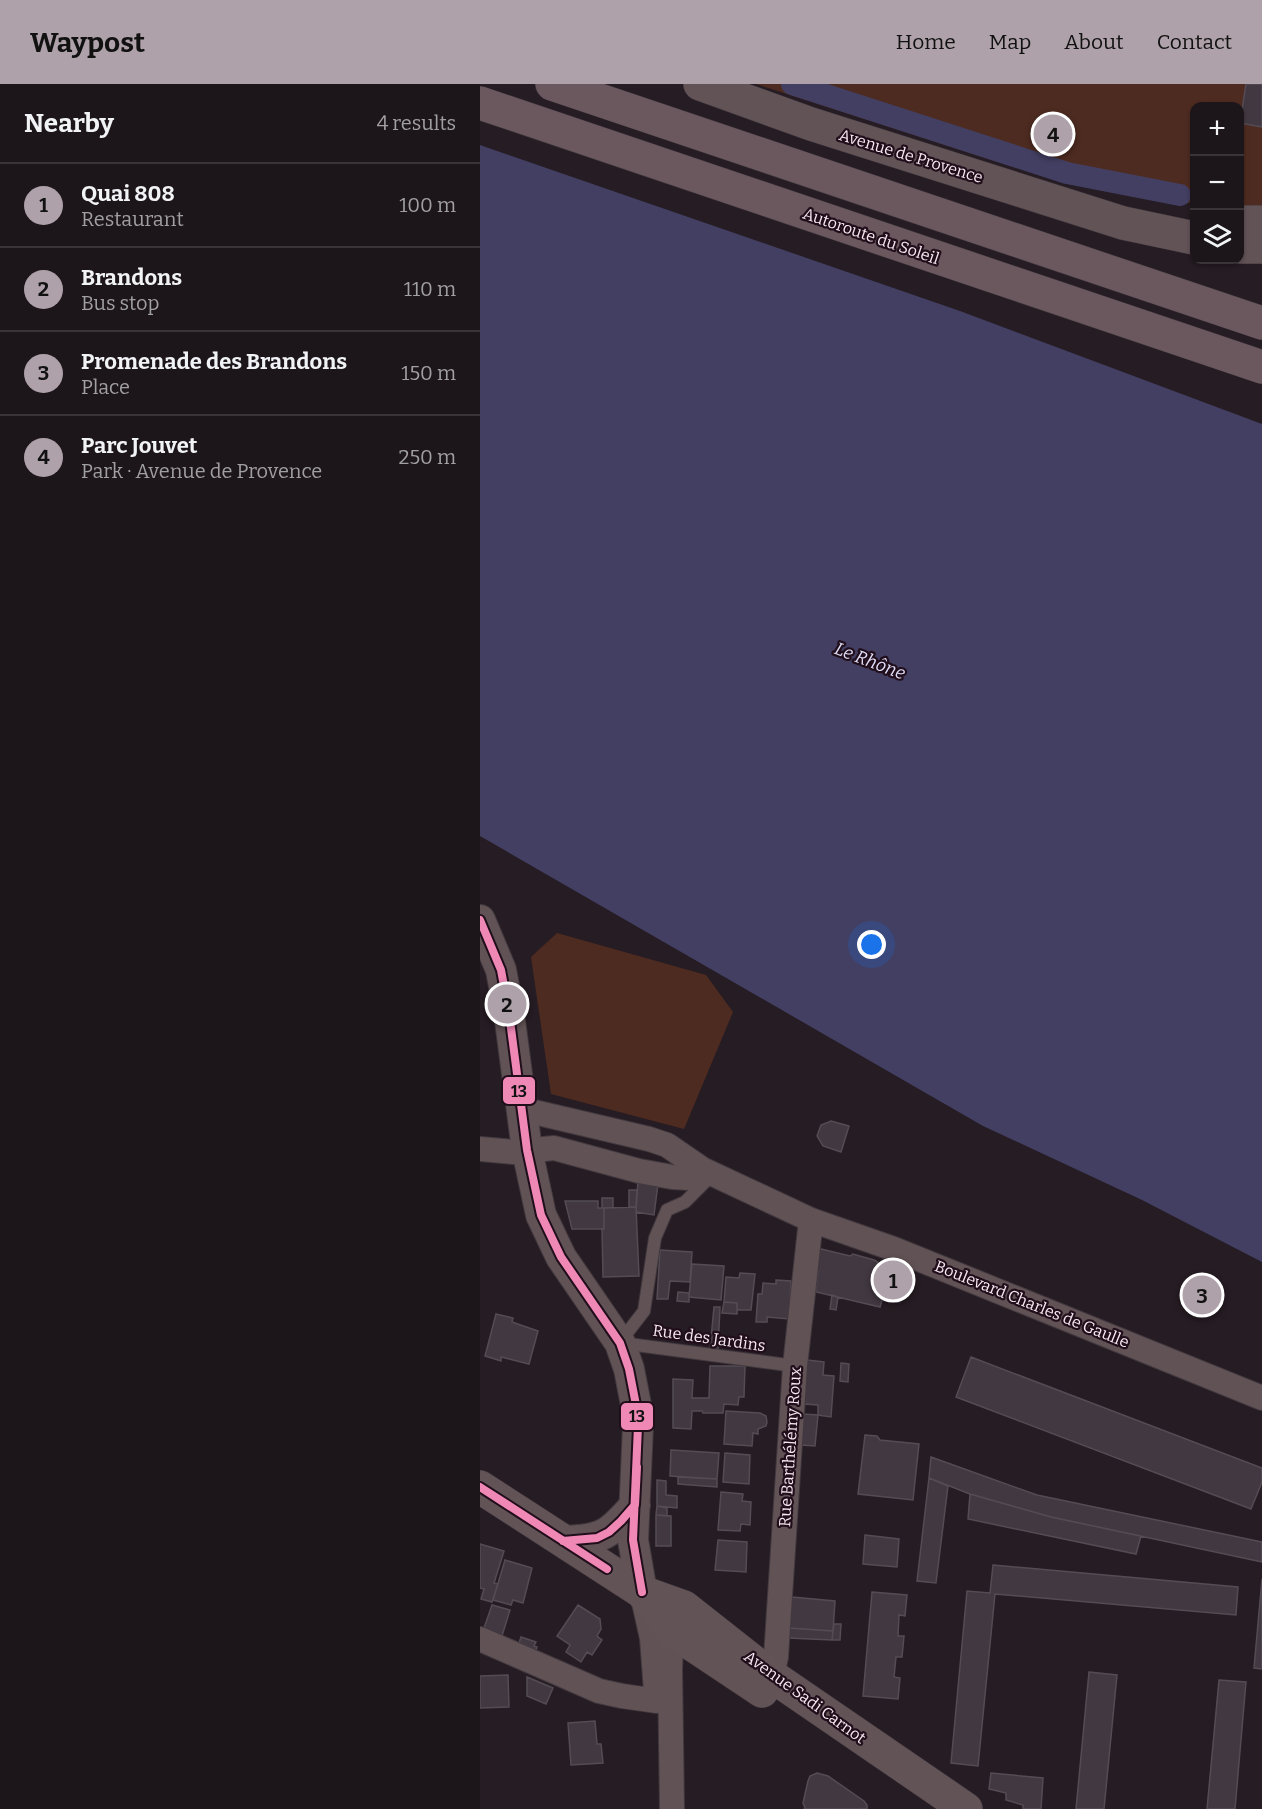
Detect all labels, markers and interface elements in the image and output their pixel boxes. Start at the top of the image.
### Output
text: Waypost [30,26,145,59]
text: Home [896,29,956,55]
text: Map [989,29,1031,55]
text: About [1064,29,1124,55]
text: Contact [1157,29,1232,55]
map controls [1190,102,1244,264]
button: + [1190,102,1244,156]
text: Nearby [24,108,114,139]
text: 4 results [377,111,456,135]
pin: 4 [1034,112,1072,156]
street label: Avenue de Provence [837,125,985,187]
button: − [1190,156,1244,210]
text: Quai 808 [81,180,175,207]
text: 1 [39,193,48,217]
text: 100 m [399,193,456,217]
street label: Autoroute du Soleil [800,204,942,268]
text: Restaurant [81,207,184,231]
button: layers [1190,210,1244,264]
text: Brandons [81,264,182,291]
text: 2 [38,277,49,301]
text: 110 m [404,277,456,301]
text: Bus stop [81,291,159,315]
text: Promenade des Brandons [81,348,347,375]
text: 3 [38,361,49,385]
text: 150 m [401,361,456,385]
text: Place [81,375,130,399]
text: Parc Jouvet [81,432,198,459]
text: 4 [37,445,50,469]
text: 250 m [399,445,456,469]
text: Park · Avenue de Provence [81,459,322,483]
water label: Le Rhône [832,637,908,685]
your location [857,930,886,959]
pin: 2 [488,982,526,1026]
line badge: 13 [502,1076,536,1105]
text: 13 [511,1082,527,1101]
street label: Boulevard Charles de Gaulle [932,1256,1132,1352]
pin: 1 [874,1258,912,1302]
pin: 3 [1182,1272,1222,1318]
street label: Rue des Jardins [651,1321,767,1355]
street label: Rue Barthélémy Roux [775,1366,805,1528]
line badge: 13 [620,1402,654,1431]
text: 13 [629,1407,645,1426]
street label: Avenue Sadi Carnot [741,1647,870,1748]

